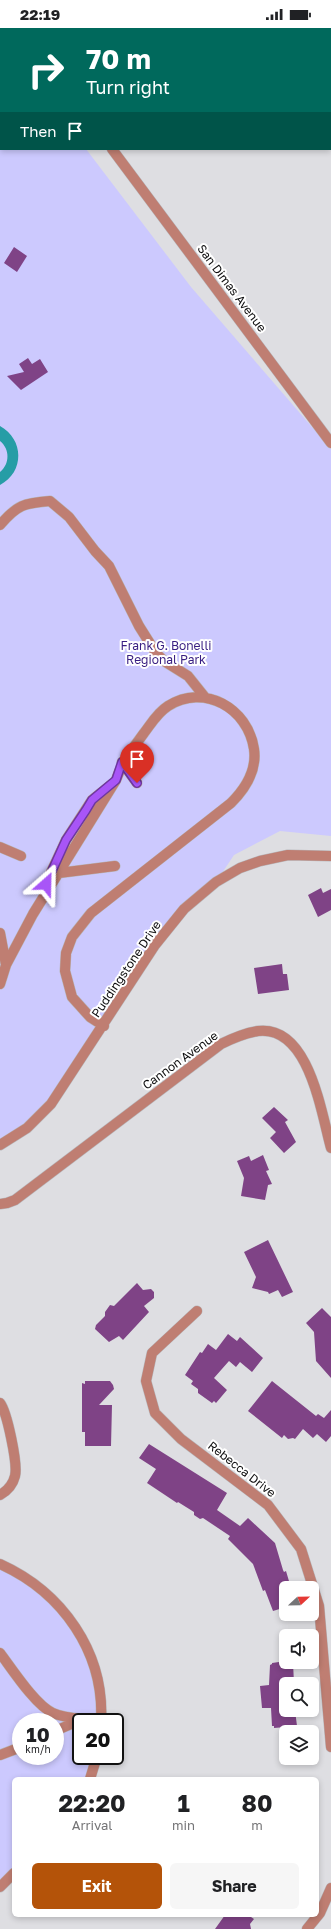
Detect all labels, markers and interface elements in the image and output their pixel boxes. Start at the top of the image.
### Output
text: 22:19 [20,5,60,23]
text: 70 m [86,42,151,75]
icon: right [20,44,72,96]
text: Turn right [86,76,170,98]
icon: arrive [64,120,86,142]
text: Then [20,122,56,140]
street label: San Dimas Avenue [194,241,270,335]
park label: Frank G. Bonelli Regional Park [121,638,211,667]
pin [120,742,154,783]
icon: arrive [126,748,148,770]
position arrow [25,863,67,905]
street label: Puddingstone Drive [88,918,164,1020]
street label: Cannon Avenue [139,1028,221,1092]
street label: Rebecca Drive [205,1438,279,1500]
north arrow [279,1581,319,1621]
map controls [279,1581,319,1765]
button: sound [279,1629,319,1669]
button: search [279,1677,319,1717]
speed limit sign: 20 [72,1713,124,1765]
text: 10 [26,1722,50,1746]
button: layers [279,1725,319,1765]
text: km/h [25,1743,51,1755]
text: 22:20 [58,1788,126,1817]
text: 1 [177,1788,190,1817]
text: 80 [242,1788,273,1817]
text: Arrival [72,1817,112,1833]
text: min [172,1817,195,1833]
text: m [251,1817,263,1833]
button: Exit [32,1863,162,1909]
button: Share [170,1863,299,1909]

